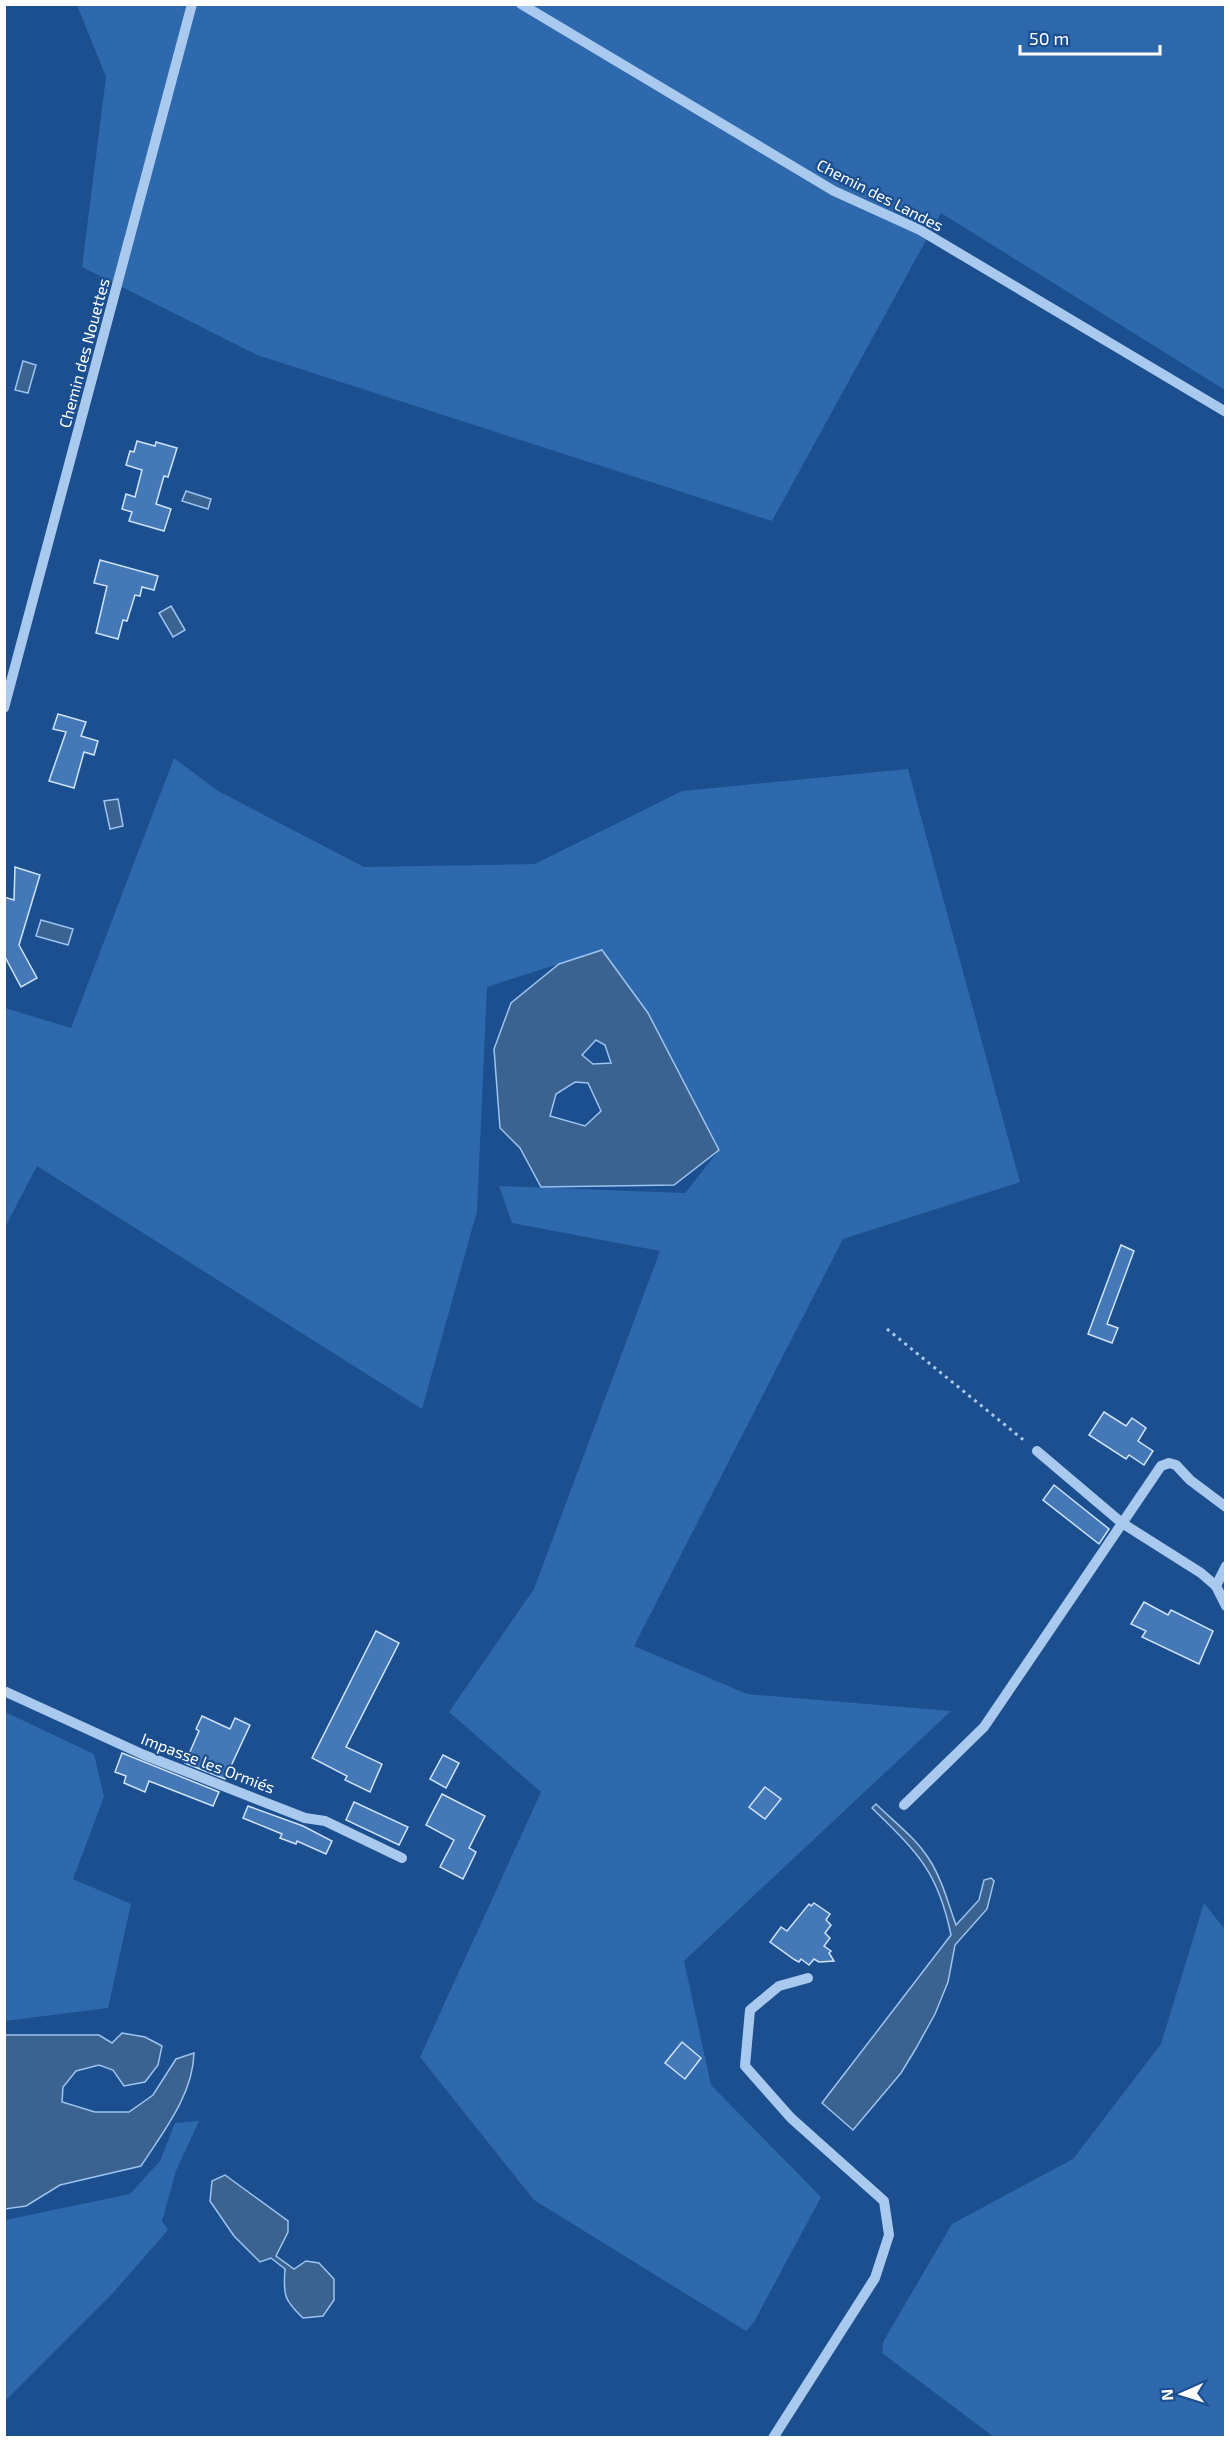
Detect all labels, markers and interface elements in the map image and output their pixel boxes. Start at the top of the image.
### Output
scale bar [1020,18,1160,56]
text: 50 m [1029,27,1069,49]
street label: Chemin des Landes [814,154,947,235]
street label: Chemin des Nouettes [54,276,113,430]
street label: Impasse les Ormiés [139,1728,278,1797]
north arrow [1152,2364,1212,2424]
text: N [1157,2389,1176,2401]

